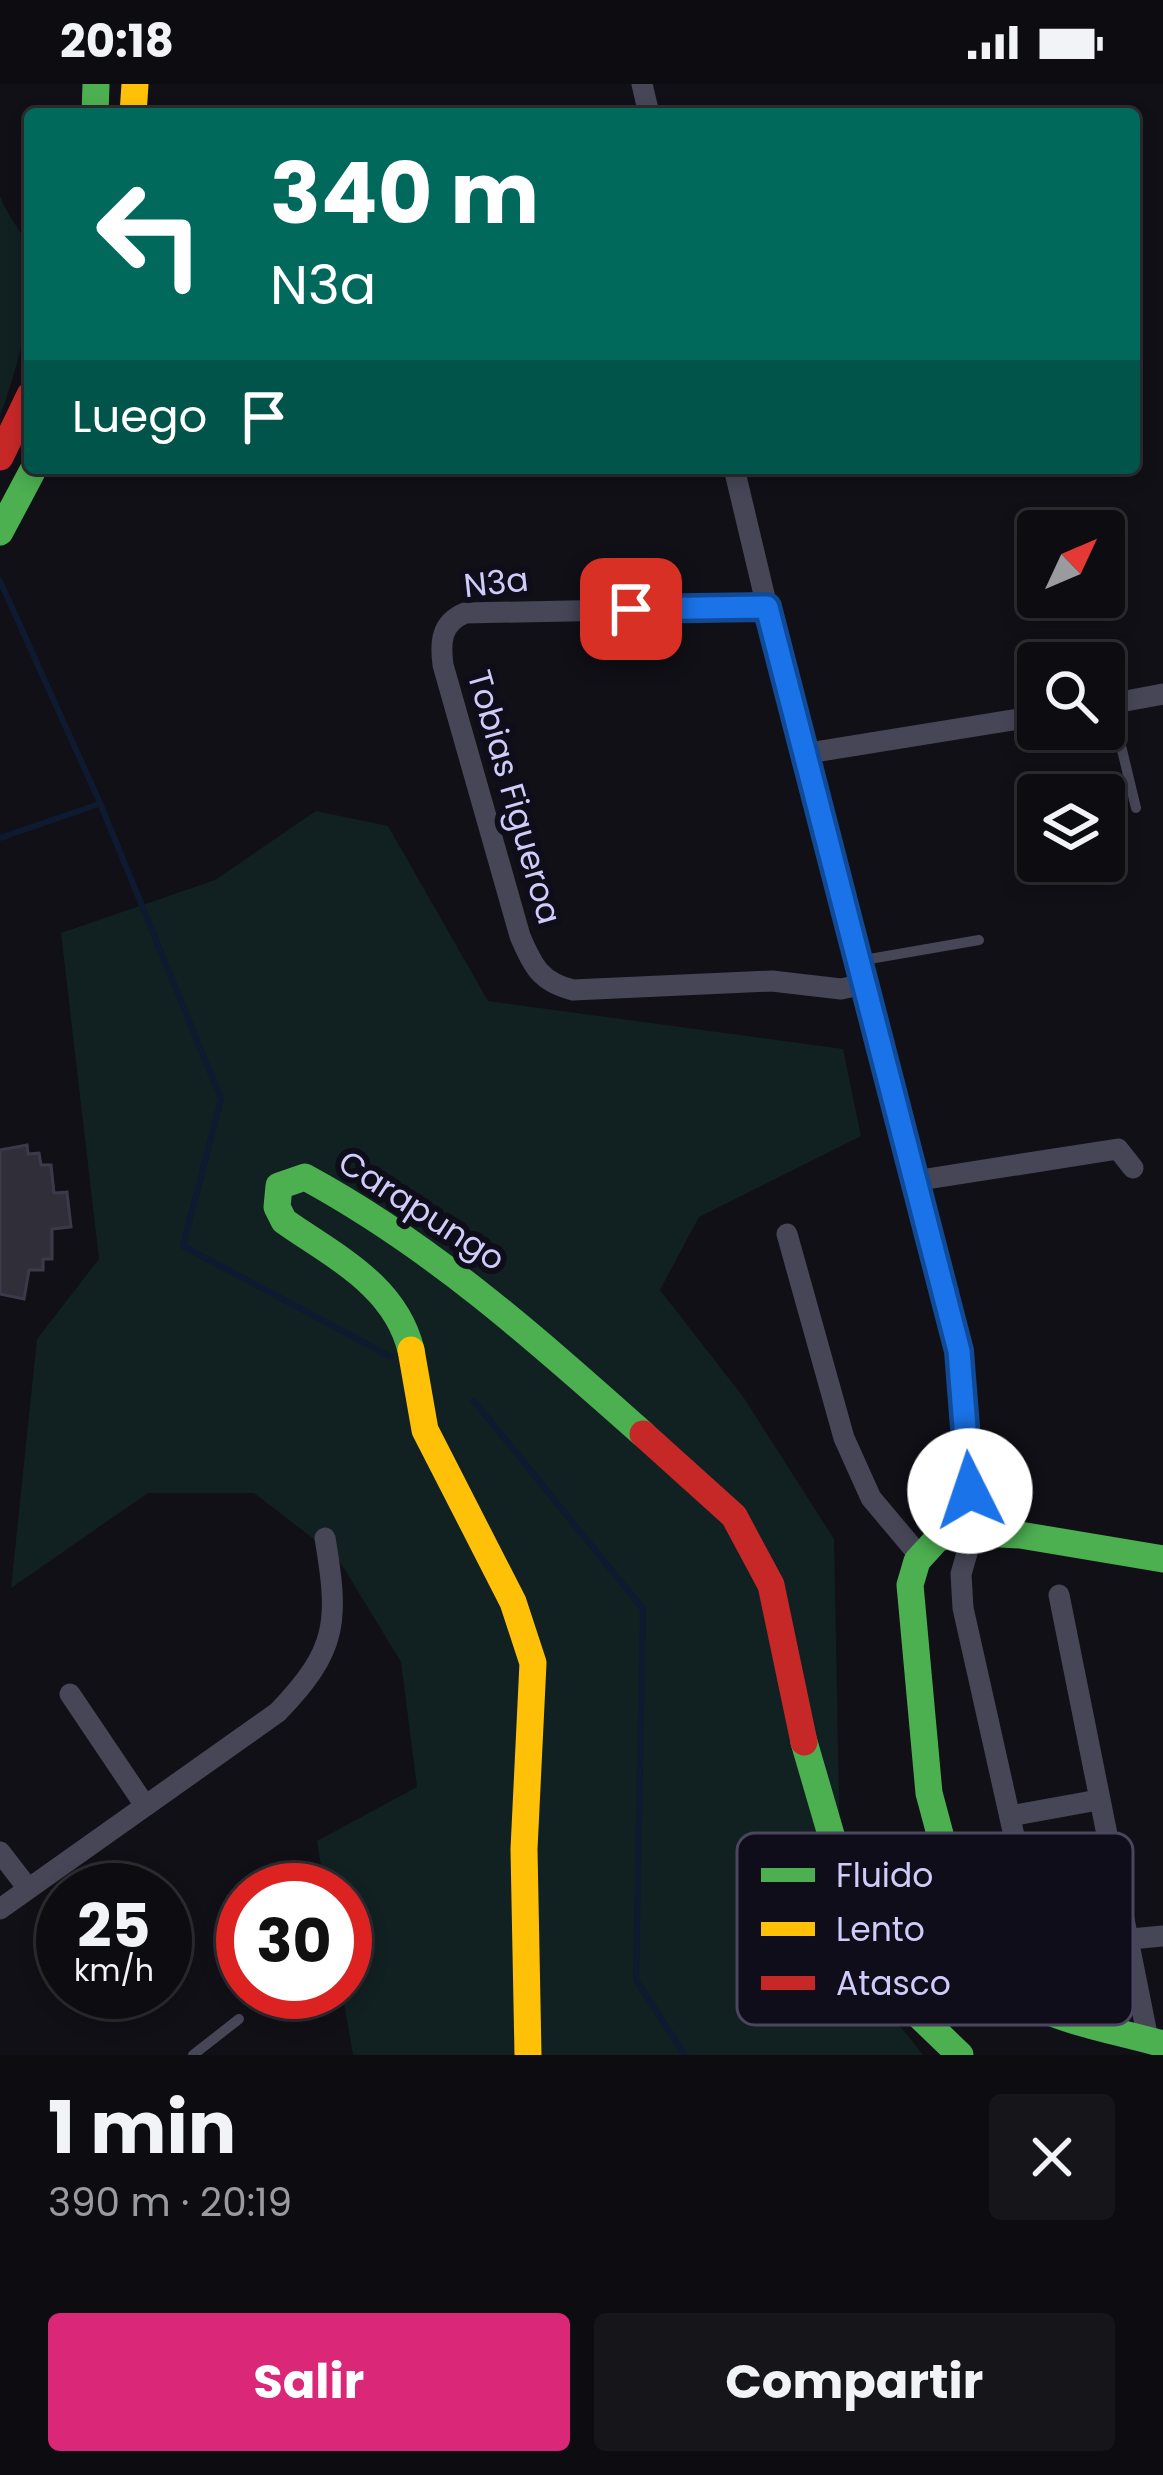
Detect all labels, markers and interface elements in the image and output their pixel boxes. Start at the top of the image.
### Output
text: 20:18 [60,10,174,73]
text: 340 m [270,135,539,252]
icon: left [72,156,228,312]
text: N3a [270,247,376,323]
icon: arrive [231,384,297,450]
text: Luego [72,385,207,448]
north arrow [1017,510,1125,618]
map controls [1017,510,1125,882]
street label: N3a [461,556,531,609]
pin [580,558,682,660]
icon: arrive [598,576,664,642]
button: search [1017,642,1125,750]
street label: Tobias Figueroa [456,665,573,930]
button: layers [1017,774,1125,882]
street label: Carapungo [329,1139,514,1282]
position arrow [907,1428,1033,1554]
legend [737,1833,1133,2025]
text: Fluido [836,1852,933,1899]
speed limit sign: 30 [216,1863,372,2019]
text: 25 [77,1884,151,1968]
text: Lento [836,1906,925,1953]
text: km/h [74,1949,154,1992]
text: Atasco [836,1960,951,2007]
text: 1 min [48,2077,236,2178]
button: close [989,2094,1115,2220]
text: 390 m · 20:19 [48,2175,292,2230]
button: Salir [48,2313,570,2451]
button: Compartir [594,2313,1115,2451]

